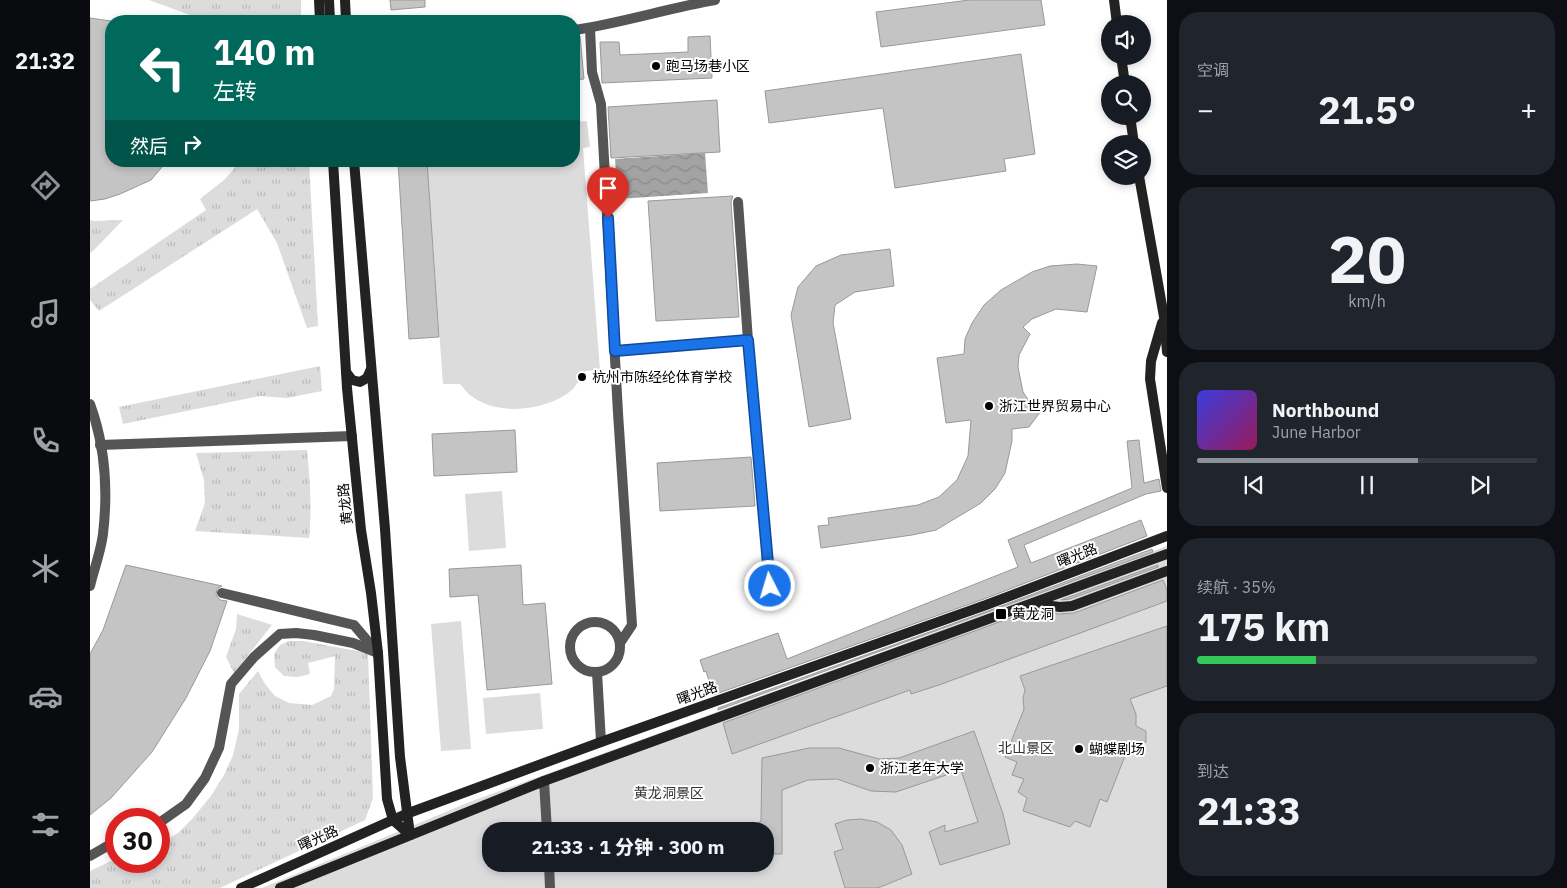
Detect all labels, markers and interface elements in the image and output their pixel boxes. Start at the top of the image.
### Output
map controls [1101,15,1151,185]
button: sound [1101,15,1151,65]
text: 140 m [213,29,316,75]
icon: left [130,35,195,100]
text: 21:32 [15,46,75,75]
place label: 跑马场巷小区 [666,57,750,75]
marker: 跑马场巷小区 [650,60,662,72]
text: 空调 [1197,60,1229,80]
button: search [1101,75,1151,125]
text: 左转 [213,76,257,105]
text: 21.5° [1318,85,1416,134]
text: − [1197,91,1214,128]
text: + [1520,91,1537,128]
icon: right [178,130,206,158]
text: 然后 [130,134,168,158]
button: layers [1101,135,1151,185]
pin [587,167,629,218]
icon: directions [28,168,63,203]
icon: arrive [594,174,622,202]
text: 20 [1328,216,1406,301]
text: km/h [1348,291,1386,311]
icon: music [28,296,63,331]
place label: 杭州市陈经纶体育学校 [592,368,732,386]
marker: 杭州市陈经纶体育学校 [576,371,588,383]
place label: 浙江世界贸易中心 [999,397,1111,415]
text: Northbound [1272,398,1379,422]
marker: 浙江世界贸易中心 [983,400,995,412]
text: June Harbor [1272,422,1361,442]
icon: phone [28,423,63,458]
icon: previous [1240,471,1268,499]
icon: pause [1353,471,1381,499]
icon: next [1466,471,1494,499]
street label: 黄龙路 [334,482,356,526]
street label: 曙光路 [1054,539,1100,571]
icon: climate [28,551,63,586]
position arrow [743,559,795,611]
text: 续航 · 35% [1197,577,1276,597]
text: 175 km [1197,602,1330,651]
place label: 黄龙洞 [1012,605,1054,623]
marker: 黄龙洞 [994,607,1008,621]
street label: 曙光路 [674,677,720,709]
icon: car [28,679,63,714]
park label: 北山景区 [998,739,1054,757]
place label: 蝴蝶剧场 [1089,740,1145,758]
marker: 蝴蝶剧场 [1073,743,1085,755]
place label: 浙江老年大学 [880,759,964,777]
text: 到达 [1197,761,1229,781]
marker: 浙江老年大学 [864,762,876,774]
park label: 黄龙洞景区 [634,784,704,802]
text: 21:33 [1197,786,1301,835]
icon: filters [28,807,63,842]
speed limit sign: 30 [105,808,170,873]
street label: 曙光路 [295,821,341,855]
text: 21:33 · 1 分钟 · 300 m [532,835,724,859]

